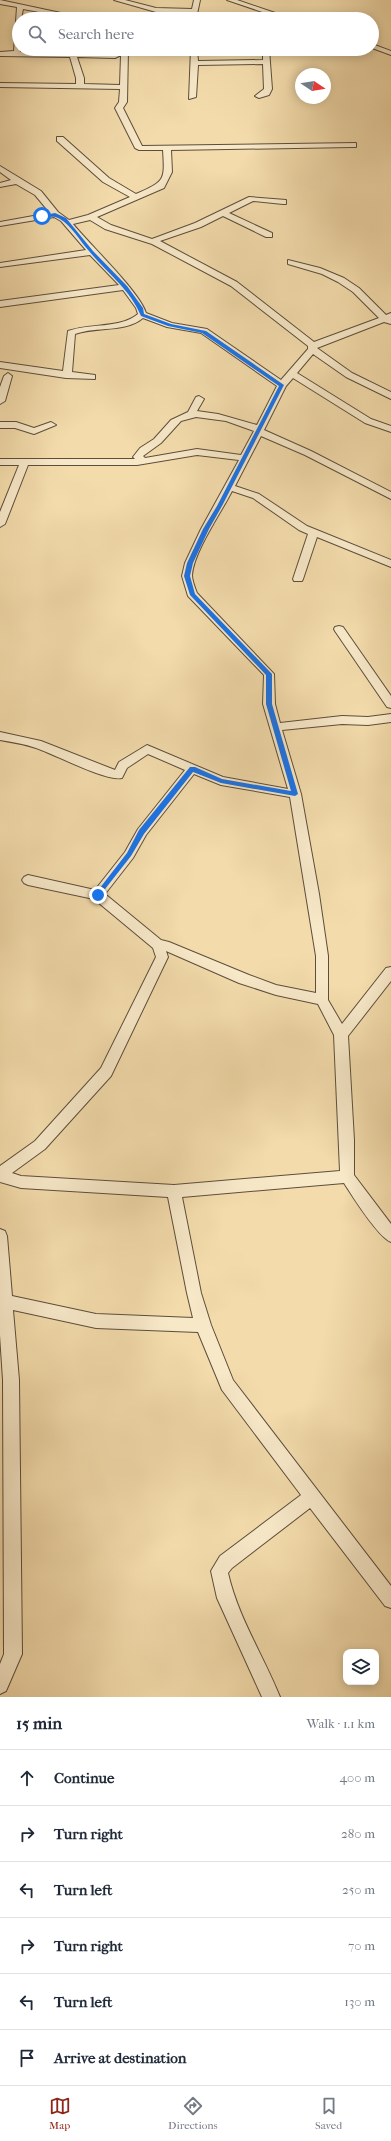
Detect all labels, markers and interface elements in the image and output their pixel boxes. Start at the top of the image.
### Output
search box [12,12,379,56]
icon: search [26,23,48,45]
text: Search here [58,25,134,43]
north arrow [295,68,331,104]
route start [33,207,51,225]
route end [89,886,107,904]
map controls [343,1649,379,1685]
button: layers [343,1649,379,1685]
text: 15 min [16,1713,62,1733]
text: Walk · 1.1 km [307,1716,375,1731]
icon: ahead [16,1767,38,1789]
text: Continue [54,1769,114,1787]
text: 400 m [339,1770,375,1785]
icon: right [16,1823,38,1845]
text: Turn right [54,1825,123,1843]
text: 280 m [341,1826,375,1841]
icon: left [16,1879,38,1901]
text: Turn left [54,1881,112,1899]
text: 250 m [342,1882,375,1897]
icon: right [16,1935,38,1957]
text: Turn right [54,1937,123,1955]
text: 70 m [348,1938,375,1953]
icon: left [16,1991,38,2013]
text: Turn left [54,1993,112,2011]
text: 130 m [344,1994,375,2009]
icon: arrive [16,2047,38,2069]
text: Arrive at destination [54,2049,186,2067]
tab: Map [49,2095,71,2132]
tab: Directions [168,2095,218,2132]
tab: Saved [315,2095,342,2132]

